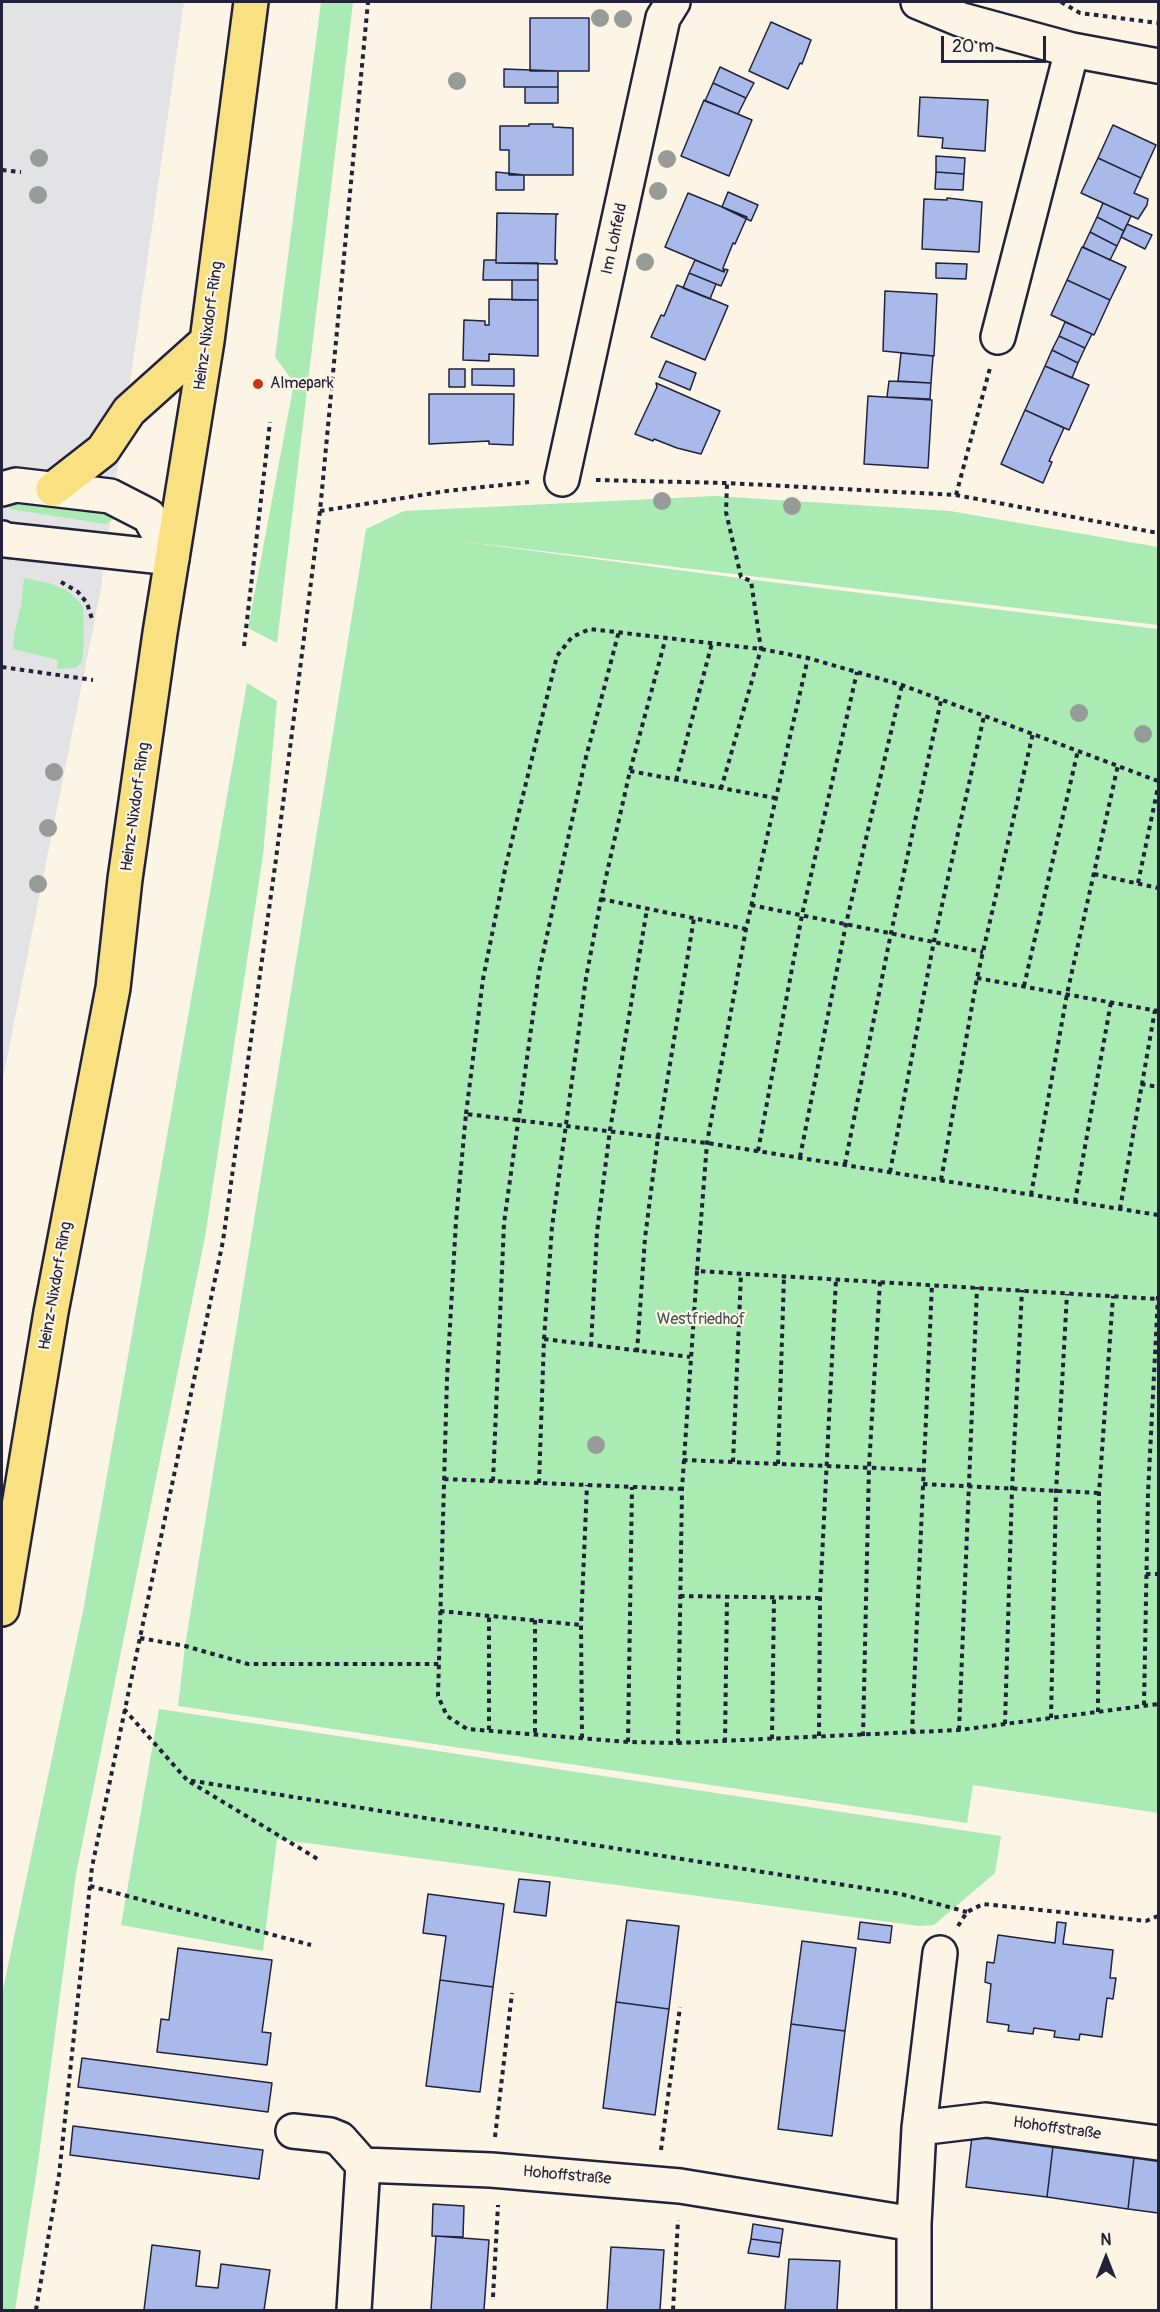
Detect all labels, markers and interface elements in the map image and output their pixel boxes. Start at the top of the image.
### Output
scale bar [944,24,1049,62]
text: 20 m [952,35,994,58]
street label: Im Lohfeld [598,202,632,276]
street label: Heinz-Nixdorf-Ring [190,260,228,392]
place label: Almepark [270,374,334,394]
marker: Almepark [251,377,265,391]
street label: Heinz-Nixdorf-Ring [117,741,155,873]
street label: Heinz-Nixdorf-Ring [35,1220,77,1352]
park label: Westfriedhof [657,1310,745,1330]
street label: Hohoffstraße [1012,2113,1102,2145]
street label: Hohoffstraße [522,2163,612,2189]
north arrow [1076,2228,1136,2288]
text: N [1101,2230,1111,2250]

